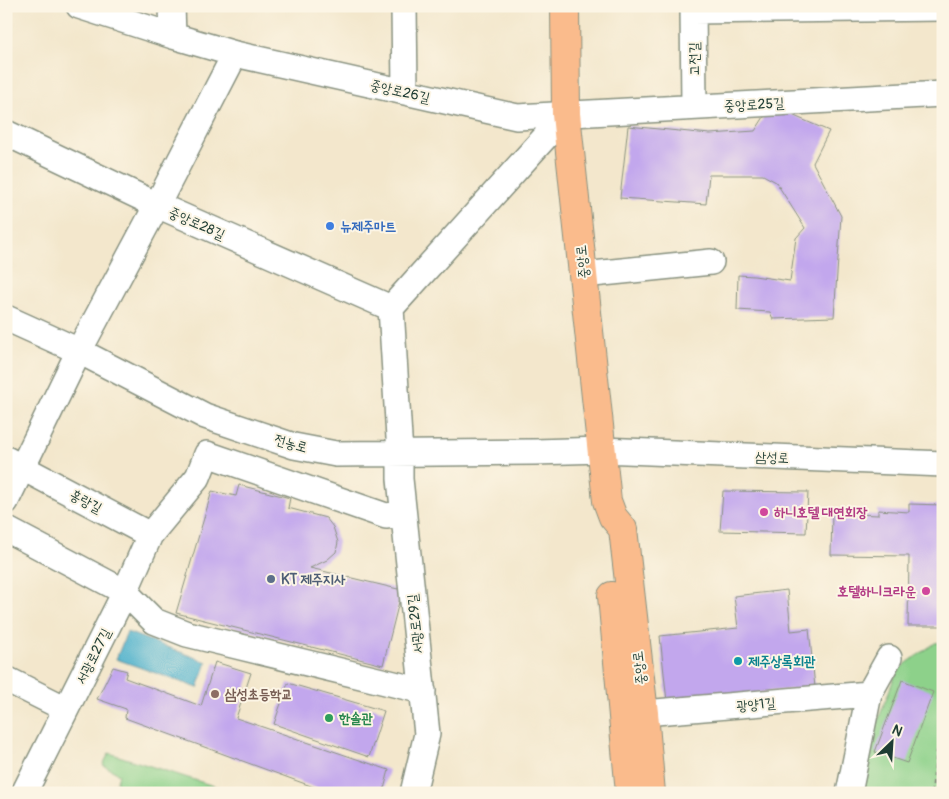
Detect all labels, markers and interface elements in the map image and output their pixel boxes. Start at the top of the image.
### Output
street label: 고전길 [686,41,703,76]
street label: 중앙로26길 [368,76,432,107]
street label: 중앙로25길 [723,94,785,115]
street label: 중앙로28길 [166,203,228,244]
place label: 뉴제주마트 [340,218,396,235]
marker: 뉴제주마트 [324,220,336,232]
street label: 중앙로 [572,244,593,280]
street label: 전농로 [272,431,309,456]
street label: 삼성로 [755,448,789,467]
street label: 홍랑길 [67,486,105,517]
place label: 하니호텔 대연회장 [774,504,868,521]
marker: 하니호텔 대연회장 [758,506,770,518]
place label: KT 제주지사 [281,571,346,588]
marker: KT 제주지사 [265,573,277,585]
place label: 호텔하니크라운 [837,583,916,600]
marker: 호텔하니크라운 [920,585,932,597]
street label: 서광로29길 [404,592,427,655]
street label: 서광로27길 [72,625,115,687]
street label: 중앙로 [629,650,650,686]
place label: 제주상록회관 [748,653,816,670]
marker: 제주상록회관 [732,655,744,667]
place label: 삼성초등학교 [224,686,293,703]
marker: 삼성초등학교 [209,688,221,700]
street label: 광양1길 [736,694,777,715]
place label: 한솔관 [338,710,374,727]
marker: 한솔관 [323,712,335,724]
north arrow [866,716,916,766]
text: N [889,721,905,740]

